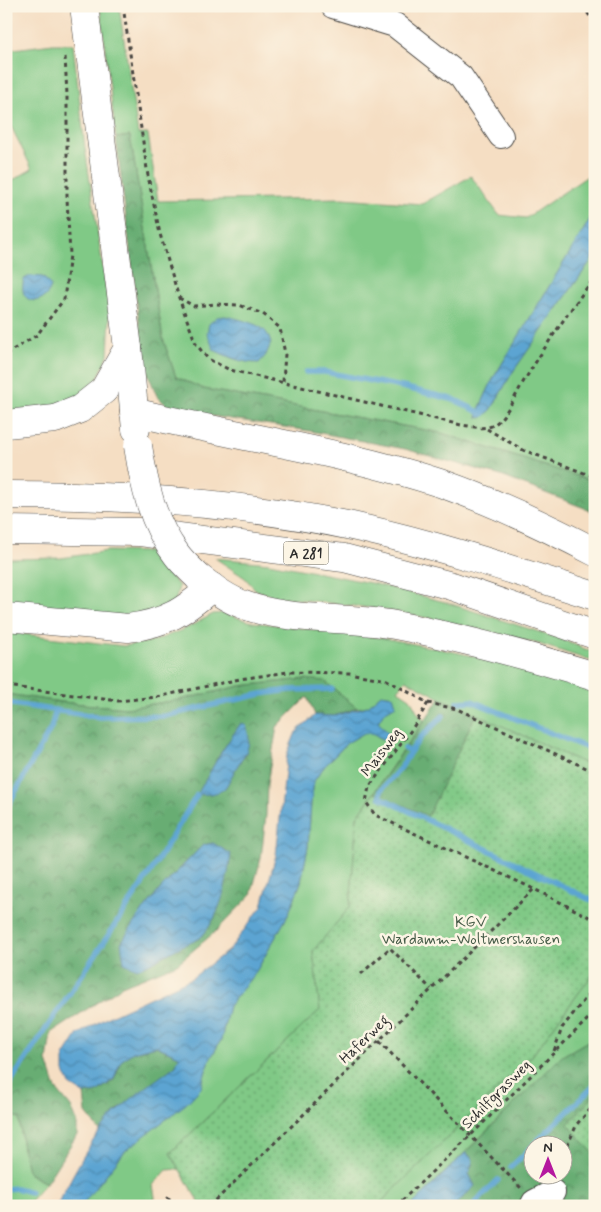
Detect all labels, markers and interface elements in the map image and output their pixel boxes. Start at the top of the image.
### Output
road number: A 281 [284,542,328,564]
street label: Maisweg [357,724,407,781]
park label: KGV Wardamm-Woltmershausen [382,913,560,950]
street label: Haferweg [335,1011,395,1069]
street label: Schilfgrasweg [458,1056,536,1134]
north arrow [524,1134,574,1184]
text: N [543,1139,553,1157]

